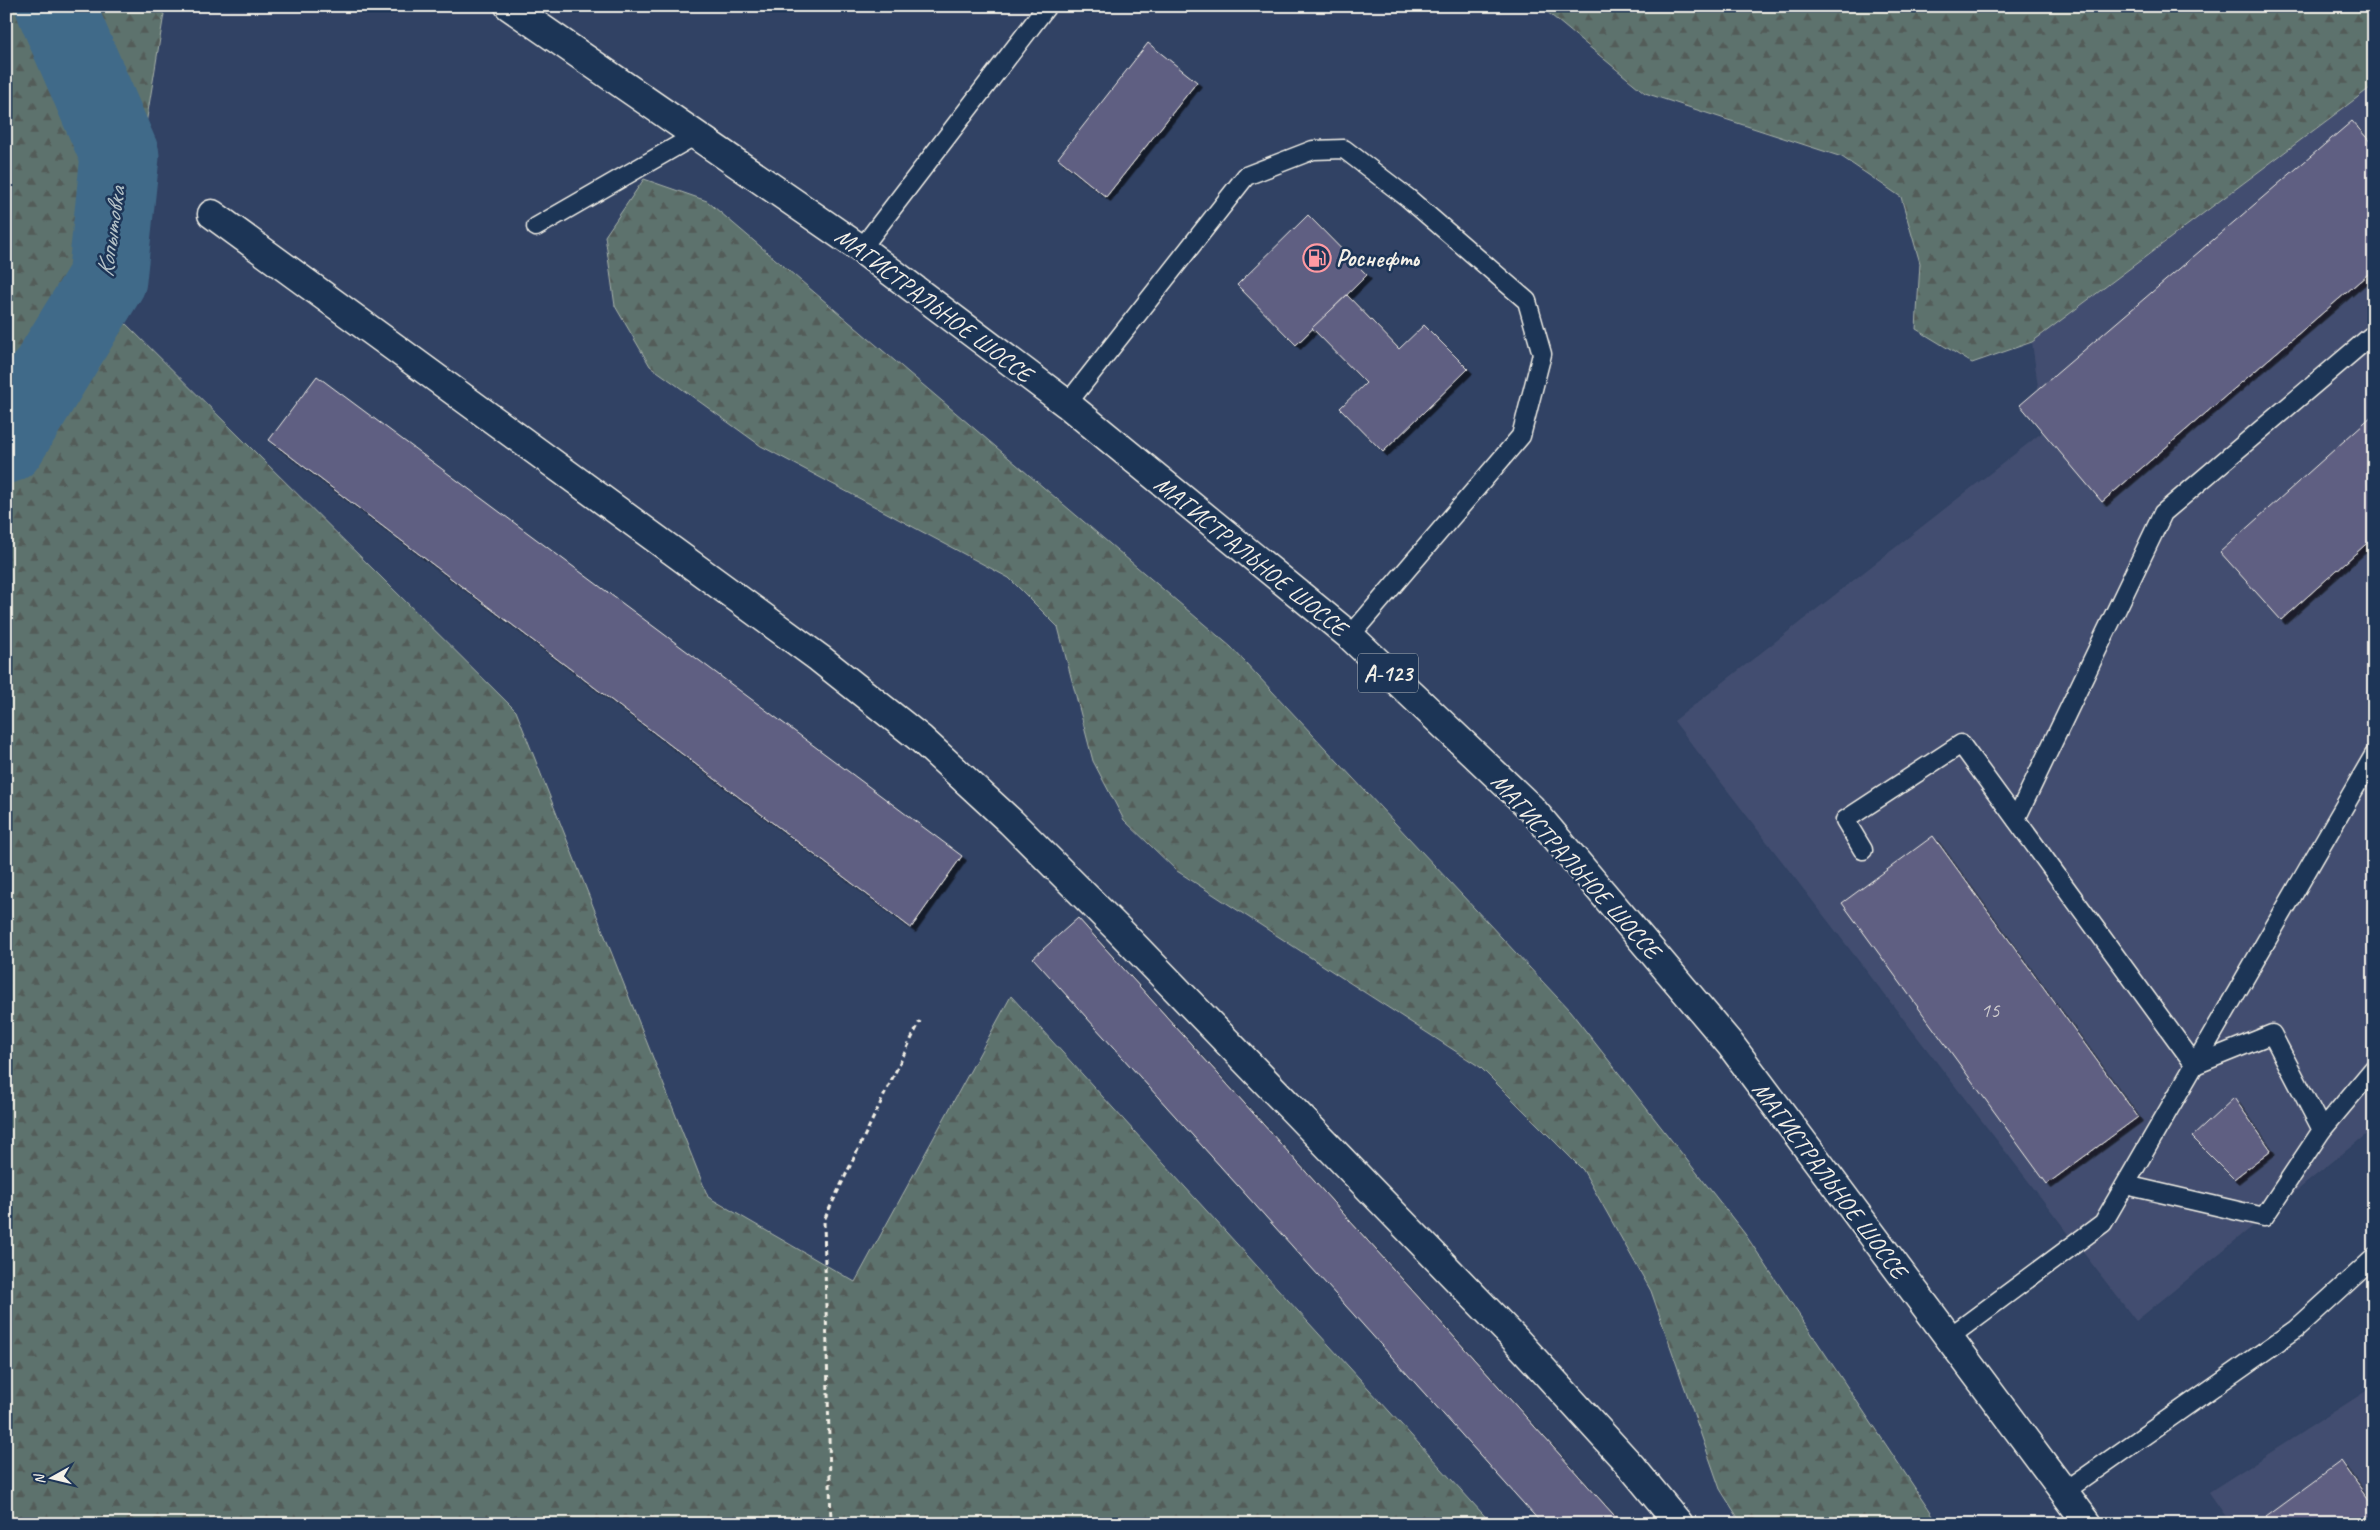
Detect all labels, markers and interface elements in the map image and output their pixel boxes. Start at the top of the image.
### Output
water label: Копытовка [89,183,133,279]
street label: МАГИСТРАЛЬНОЕ ШОССЕ [829,221,1041,391]
fuel station icon: Роснефть [1302,243,1332,273]
place label: Роснефть [1336,243,1420,273]
street label: МАГИСТРАЛЬНОЕ ШОССЕ [1148,469,1356,645]
road number: А-123 [1358,654,1418,692]
street label: МАГИСТРАЛЬНОЕ ШОССЕ [1485,767,1669,967]
house number: 15 [1981,997,2001,1023]
street label: МАГИСТРАЛЬНОЕ ШОССЕ [1746,1075,1916,1287]
north arrow [28,1452,78,1502]
text: N [30,1472,49,1485]

